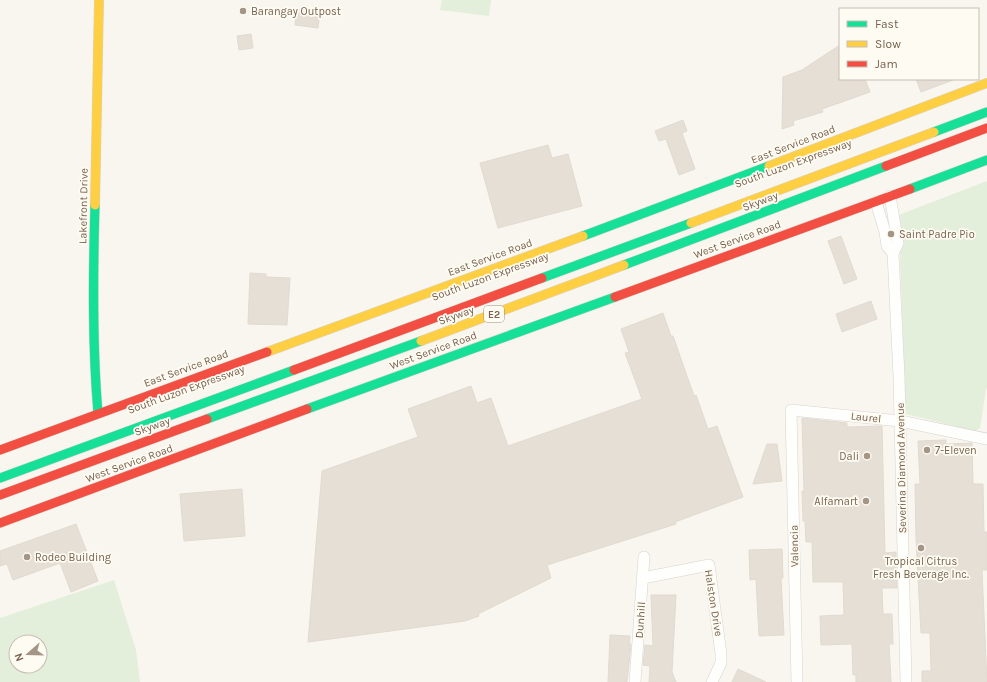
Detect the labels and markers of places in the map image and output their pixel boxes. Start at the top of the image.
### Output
place label: Barangay Outpost [251,5,341,18]
marker: Barangay Outpost [238,6,248,16]
place label: Saint Padre Pio [899,228,975,241]
marker: Saint Padre Pio [886,229,896,239]
place label: 7-Eleven [935,444,977,457]
marker: 7-Eleven [922,445,932,455]
place label: Dali [839,450,859,463]
marker: Dali [862,451,872,461]
place label: Alfamart [814,495,858,508]
marker: Alfamart [861,496,871,506]
marker: Tropical Citrus Fresh Beverage Inc. [916,543,926,553]
place label: Rodeo Building [35,551,112,564]
marker: Rodeo Building [22,552,32,562]
place label: Tropical Citrus Fresh Beverage Inc. [873,555,969,581]

